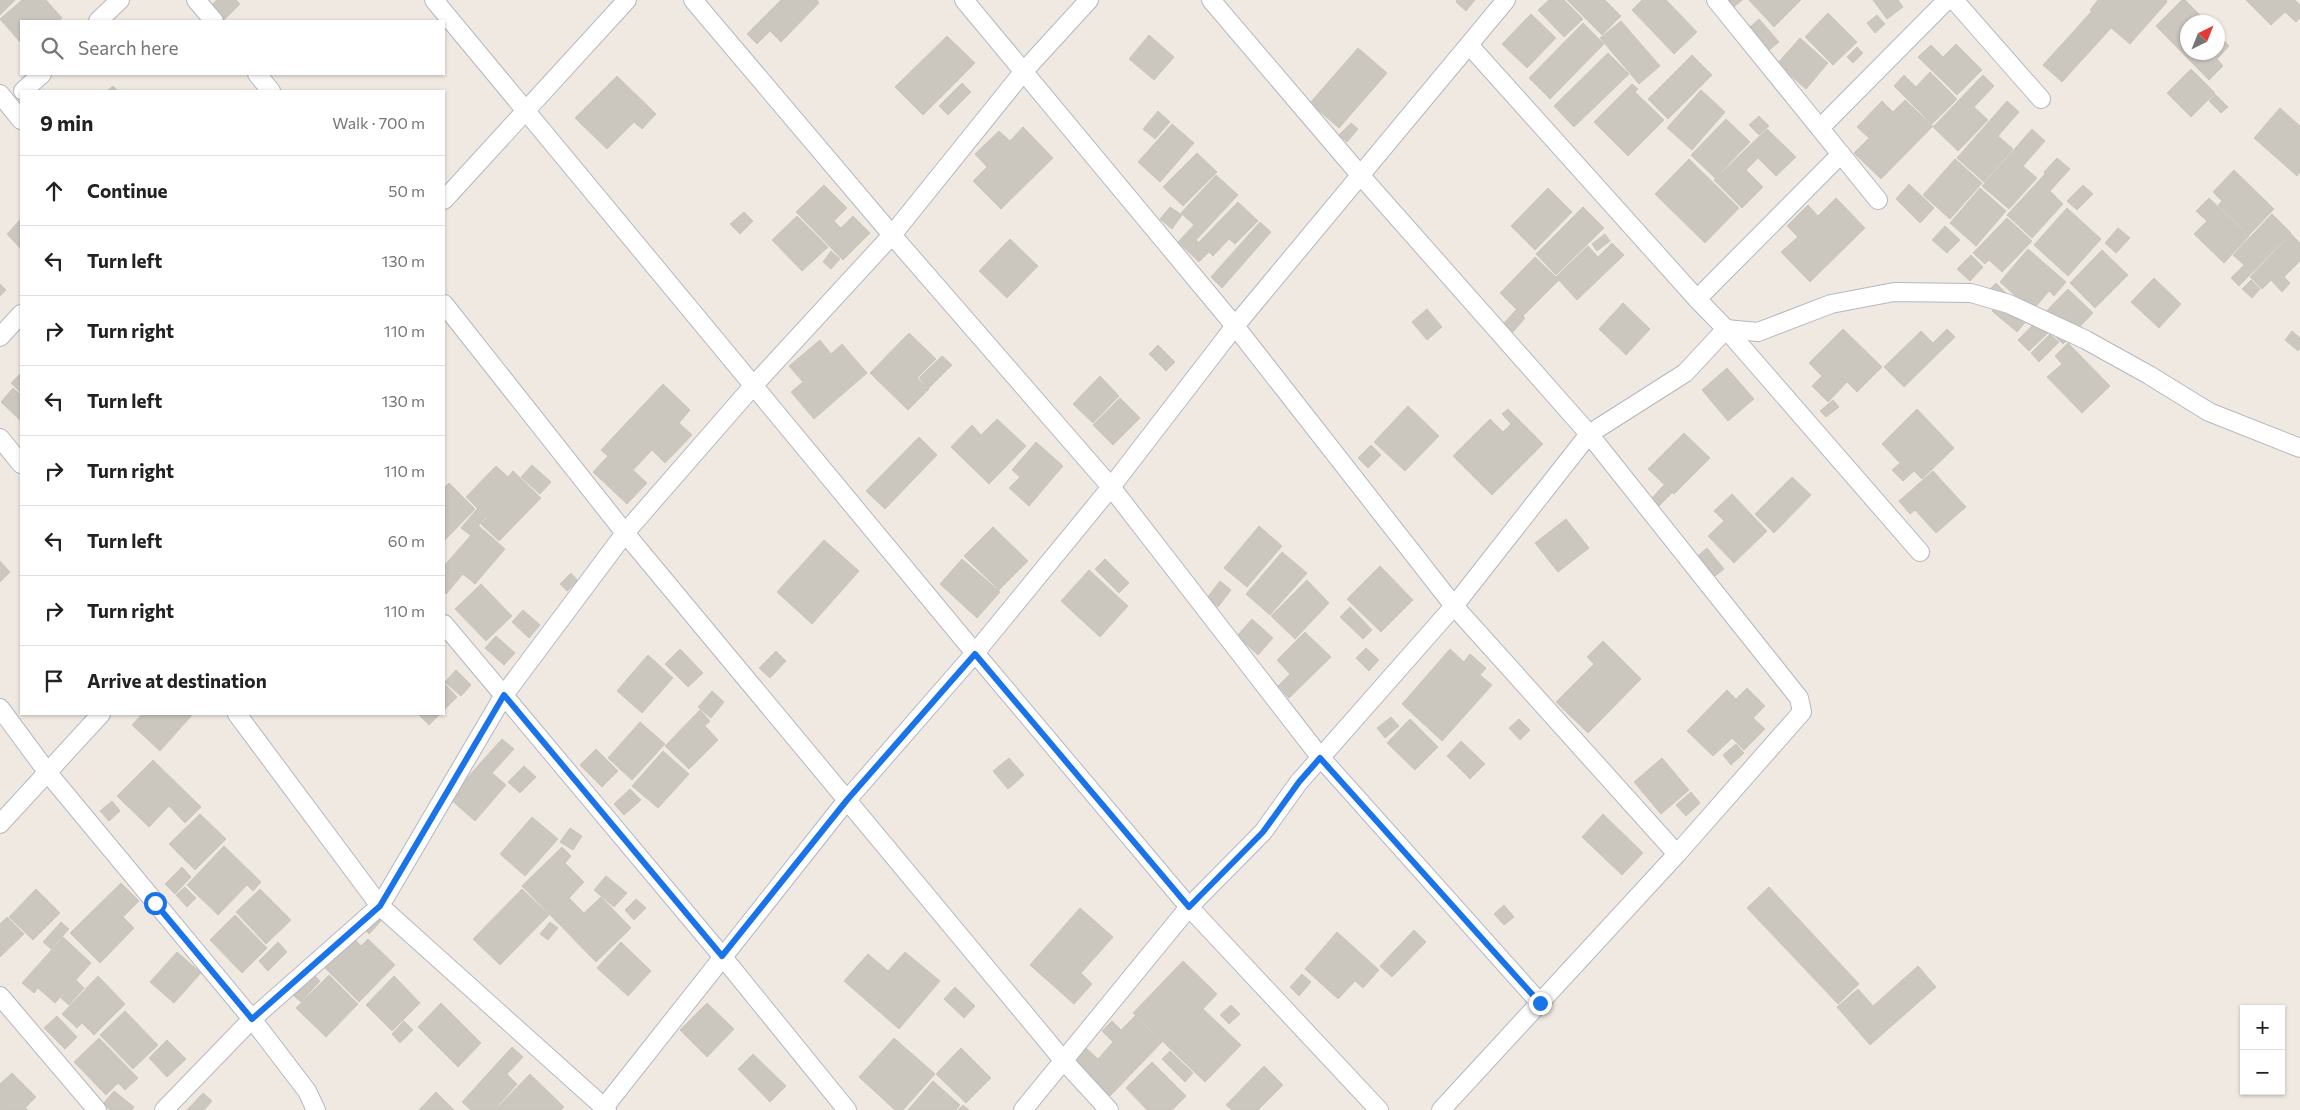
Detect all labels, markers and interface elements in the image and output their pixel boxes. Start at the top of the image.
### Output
north arrow [2180,15,2225,60]
search box [20,20,445,75]
icon: search [38,34,66,62]
text: Search here [78,36,178,59]
text: 9 min [40,110,93,135]
text: Walk · 700 m [332,113,425,132]
icon: ahead [40,177,68,205]
text: Continue [87,179,167,202]
text: 50 m [388,181,425,200]
icon: left [40,247,68,275]
text: Turn left [87,249,162,272]
text: 130 m [382,251,425,270]
icon: right [40,317,68,345]
text: Turn right [87,319,174,342]
text: 110 m [384,321,425,340]
icon: left [40,387,68,415]
text: Turn left [87,389,162,412]
text: 130 m [382,391,425,410]
icon: right [40,457,68,485]
text: Turn right [87,459,174,482]
text: 110 m [384,461,425,480]
icon: left [40,527,68,555]
text: Turn left [87,529,162,552]
text: 60 m [388,531,425,550]
icon: right [40,597,68,625]
text: Turn right [87,599,174,622]
text: 110 m [384,601,425,620]
icon: arrive [40,667,68,695]
text: Arrive at destination [87,669,267,692]
route start [144,892,167,915]
route end [1529,992,1552,1015]
map controls [2240,1005,2285,1095]
button: + [2240,1005,2285,1050]
button: − [2240,1050,2285,1095]

